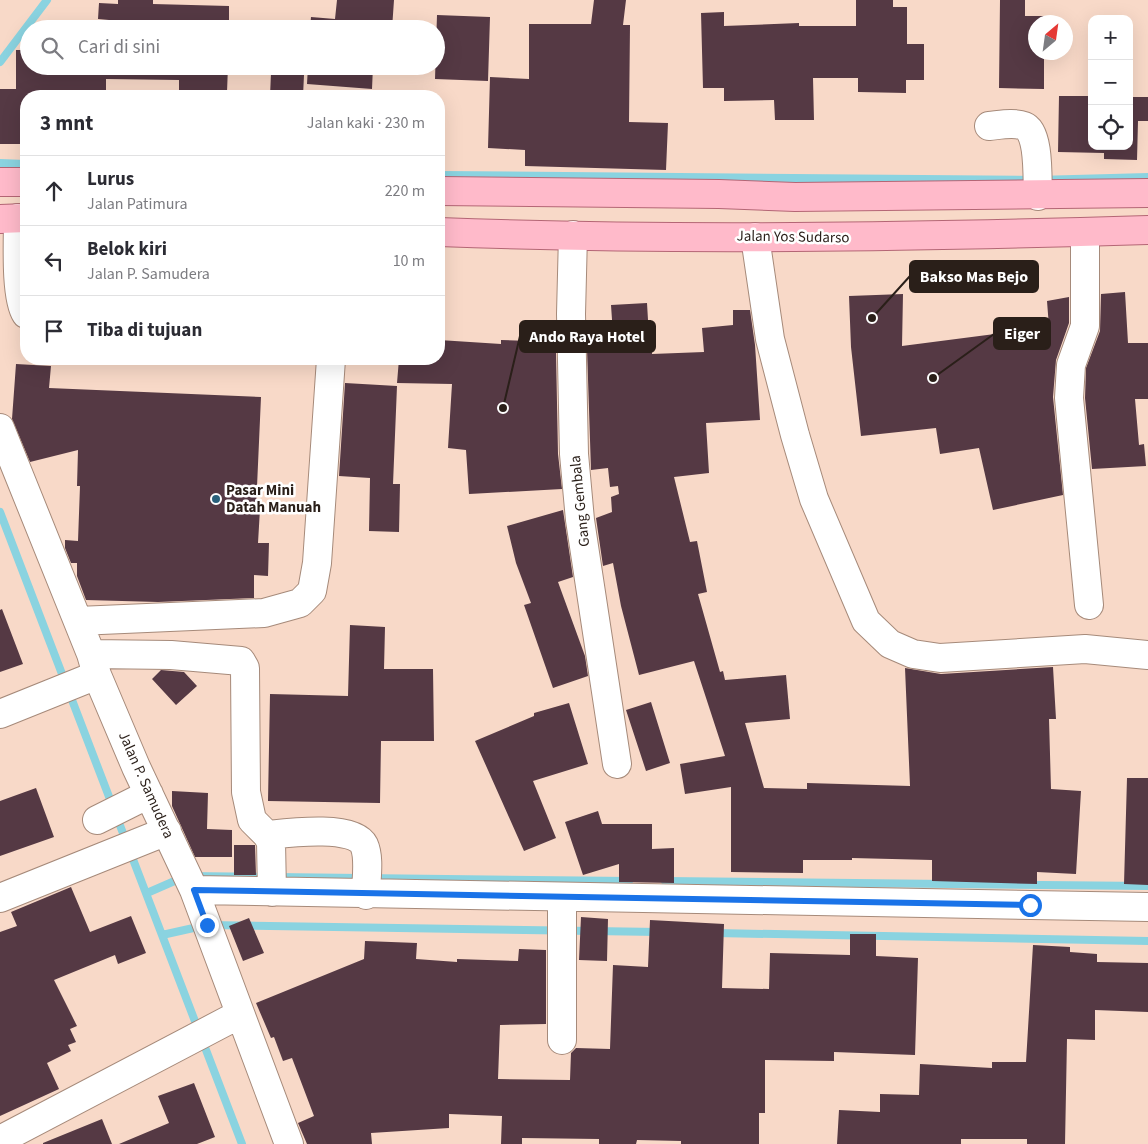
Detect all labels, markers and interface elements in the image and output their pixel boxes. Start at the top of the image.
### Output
north arrow [1028,15,1073,60]
map controls [1088,15,1133,150]
button: + [1088,15,1133,60]
search box [20,20,445,75]
icon: search [38,34,66,62]
text: Cari di sini [78,34,160,61]
button: − [1088,60,1133,105]
button: locate [1088,105,1133,150]
text: 3 mnt [40,108,93,138]
text: Jalan kaki · 230 m [307,112,425,134]
text: Lurus [87,166,134,193]
icon: ahead [40,177,68,205]
text: 220 m [385,180,425,202]
text: Jalan Patimura [87,193,188,215]
street label: Jalan Yos Sudarso [736,226,850,248]
text: Belok kiri [87,236,167,263]
icon: left [40,247,68,275]
text: 10 m [393,250,425,272]
callout: Bakso Mas Bejo [910,261,1038,292]
text: Jalan P. Samudera [87,263,210,285]
text: Bakso Mas Bejo [920,266,1028,288]
icon: arrive [40,317,68,345]
text: Tiba di tujuan [87,317,202,344]
callout: Eiger [994,318,1050,349]
callout: Ando Raya Hotel [520,321,655,352]
text: Eiger [1004,323,1041,345]
text: Ando Raya Hotel [528,326,645,348]
street label: Gang Gembala [565,454,595,548]
place label: Pasar Mini Datah Manuah [226,480,321,518]
marker: Pasar Mini Datah Manuah [210,493,222,505]
street label: Jalan P. Samudera [113,728,179,842]
route start [1019,894,1042,917]
route end [196,914,219,937]

